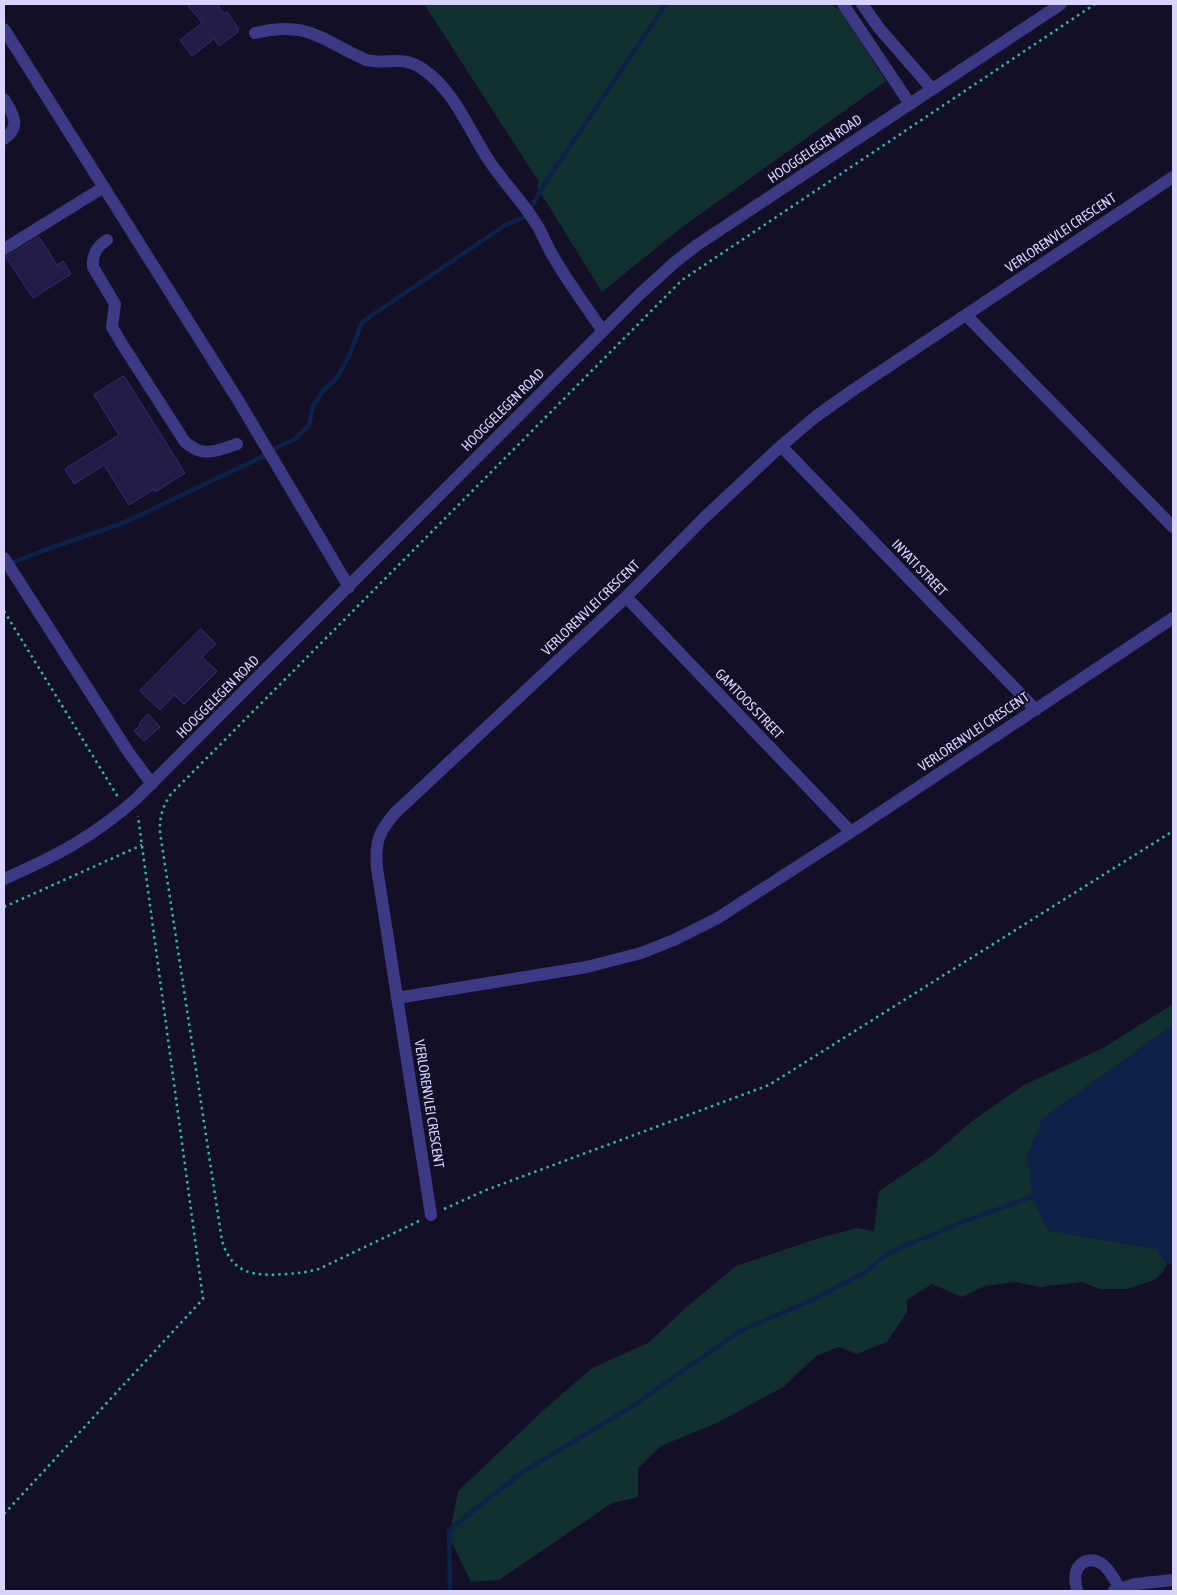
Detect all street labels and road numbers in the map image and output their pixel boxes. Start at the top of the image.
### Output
street label: HOOGGELEGEN ROAD [765,111,865,187]
street label: VERLORENVLEI CRESCENT [1002,190,1120,276]
street label: HOOGGELEGEN ROAD [458,365,548,455]
street label: INYATI STREET [888,536,950,600]
street label: VERLORENVLEI CRESCENT [538,557,644,659]
street label: HOOGGELEGEN ROAD [173,652,263,742]
street label: GAMTOOS STREET [711,666,787,742]
street label: VERLORENVLEI CRESCENT [915,689,1033,775]
street label: VERLORENVLEI CRESCENT [411,1039,447,1169]

